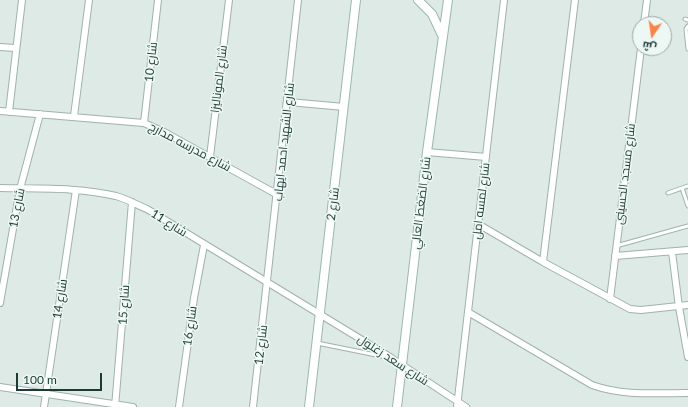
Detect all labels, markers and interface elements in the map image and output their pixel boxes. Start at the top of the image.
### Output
north arrow [632,16,672,56]
text: ش [641,39,658,55]
street label: شارع 10 [142,41,160,83]
street label: شارع الموناليزا [208,44,230,114]
street label: شارع الشهيد احمد ايهاب [271,82,297,202]
street label: شارع مدرسه مدارج [146,119,234,175]
street label: شارع مسجد الحسينى [612,122,638,226]
street label: شارع الضغط العالي [408,156,434,250]
street label: شارع لمسه امل [469,162,493,240]
street label: شارع 13 [6,187,28,229]
street label: شارع 2 [324,187,342,221]
street label: شارع 11 [148,206,190,240]
street label: شارع 14 [50,278,70,320]
street label: شارع 15 [115,284,133,326]
street label: شارع 16 [180,305,200,347]
street label: شارع 12 [251,324,271,366]
street label: شارع سعد زغلول [355,332,431,388]
scale bar [18,365,104,391]
text: 100 m [23,372,57,387]

